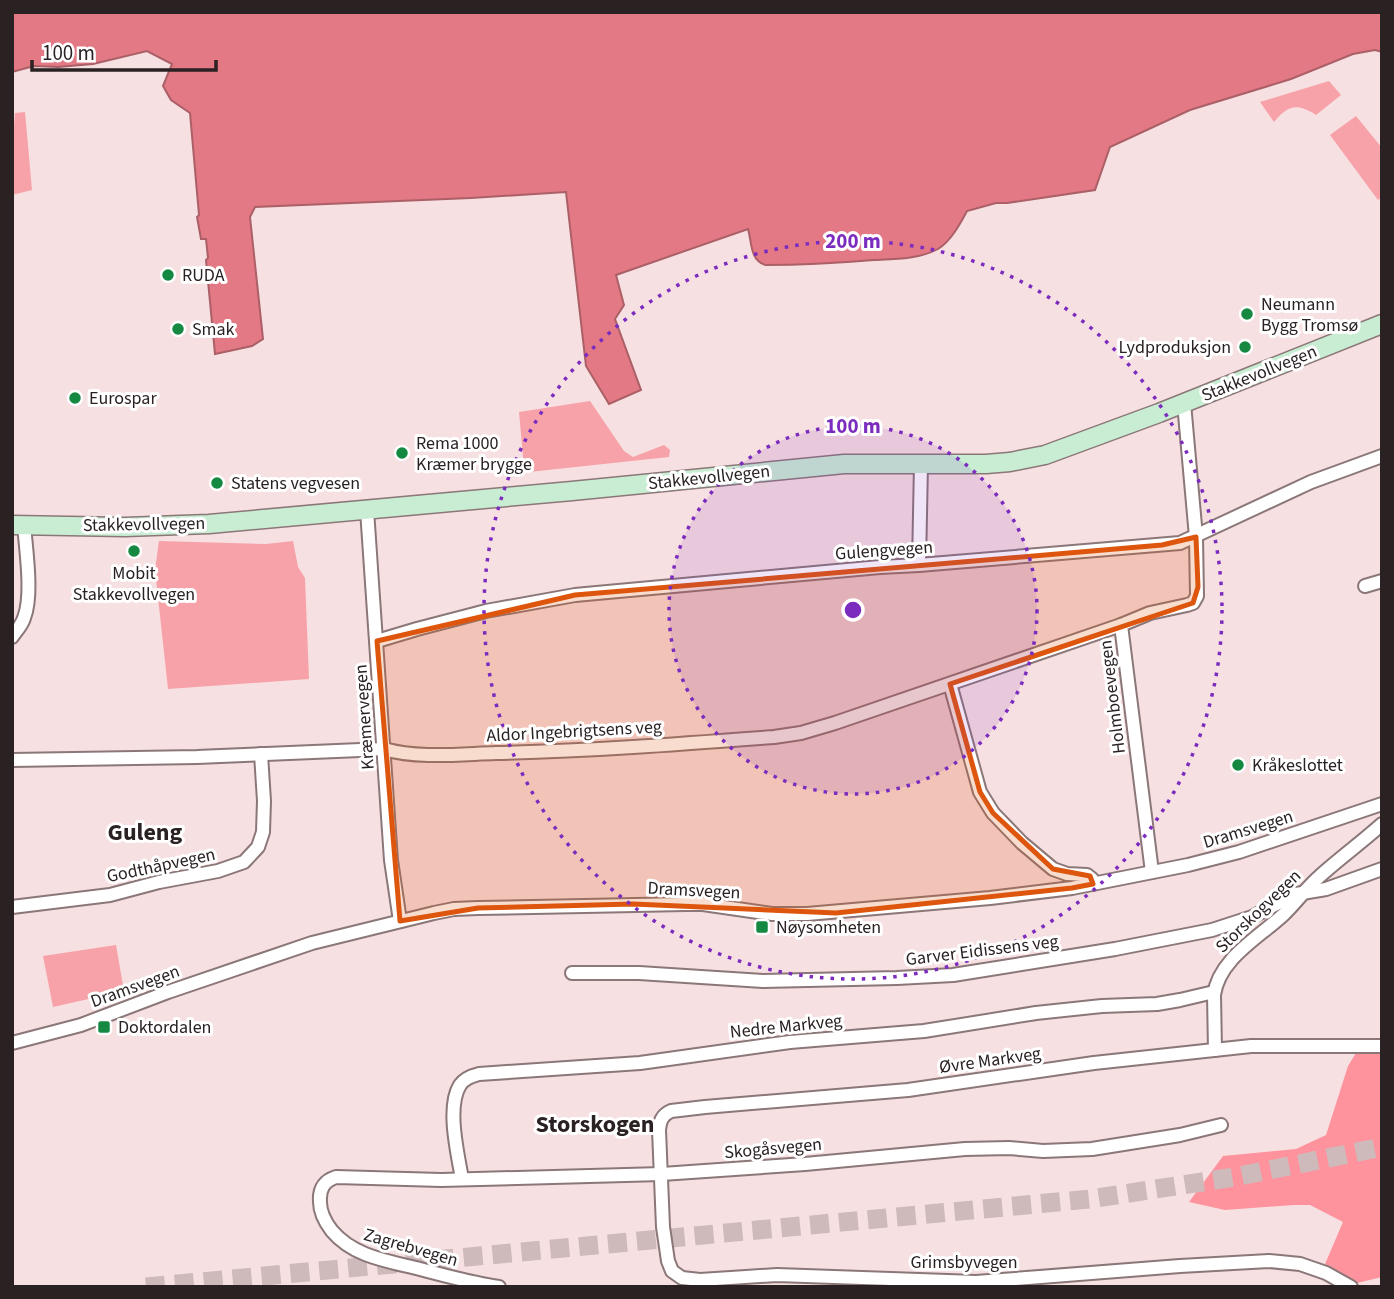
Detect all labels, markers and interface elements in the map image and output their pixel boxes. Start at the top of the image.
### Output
scale bar [32,28,215,72]
text: 100 m [42,38,95,68]
text: 200 m [825,226,881,256]
place label: RUDA [182,263,225,288]
marker: RUDA [160,267,176,283]
place label: Neumann Bygg Tromsø [1261,292,1359,338]
marker: Neumann Bygg Tromsø [1239,306,1255,322]
place label: Smak [192,317,235,342]
marker: Smak [170,321,186,337]
place label: Lydproduksjon [1118,335,1231,360]
street label: Stakkevollvegen [1198,339,1321,408]
marker: Lydproduksjon [1237,339,1253,355]
place label: Eurospar [89,386,157,411]
marker: Eurospar [67,390,83,406]
text: 100 m [825,411,881,441]
place label: Rema 1000 Kræmer brygge [416,431,532,477]
marker: Rema 1000 Kræmer brygge [394,445,410,461]
street label: Stakkevollvegen [647,459,771,496]
place label: Statens vegvesen [231,471,360,496]
marker: Statens vegvesen [209,475,225,491]
street label: Stakkevollvegen [83,511,205,538]
street label: Gulengvegen [834,535,934,566]
marker: Mobit Stakkevollvegen [126,543,142,559]
place label: Mobit Stakkevollvegen [73,561,195,607]
centre of rings [841,598,865,622]
street label: Holmboevegen [1093,639,1132,755]
street label: Kræmervegen [348,663,381,770]
street label: Aldor Ingebrigtsens veg [486,714,662,749]
place label: Kråkeslottet [1252,753,1343,778]
marker: Kråkeslottet [1230,757,1246,773]
street label: Dramsvegen [1200,804,1296,855]
district label: Guleng [108,815,183,850]
street label: Godthåpvegen [105,842,218,889]
street label: Storskogvegen [1210,864,1307,959]
street label: Dramsvegen [647,876,741,905]
place label: Nøysomheten [776,915,881,940]
marker: Nøysomheten [754,919,770,935]
street label: Garver Eidissens veg [904,929,1060,972]
street label: Dramsvegen [87,959,183,1014]
street label: Nedre Markveg [729,1008,843,1045]
place label: Doktordalen [118,1015,211,1040]
marker: Doktordalen [96,1019,112,1035]
street label: Øvre Markveg [938,1041,1043,1080]
district label: Storskogen [535,1107,655,1142]
street label: Skogåsvegen [723,1132,823,1165]
street label: Zagrebvegen [361,1222,461,1273]
street label: Grimsbyvegen [910,1250,1018,1275]

